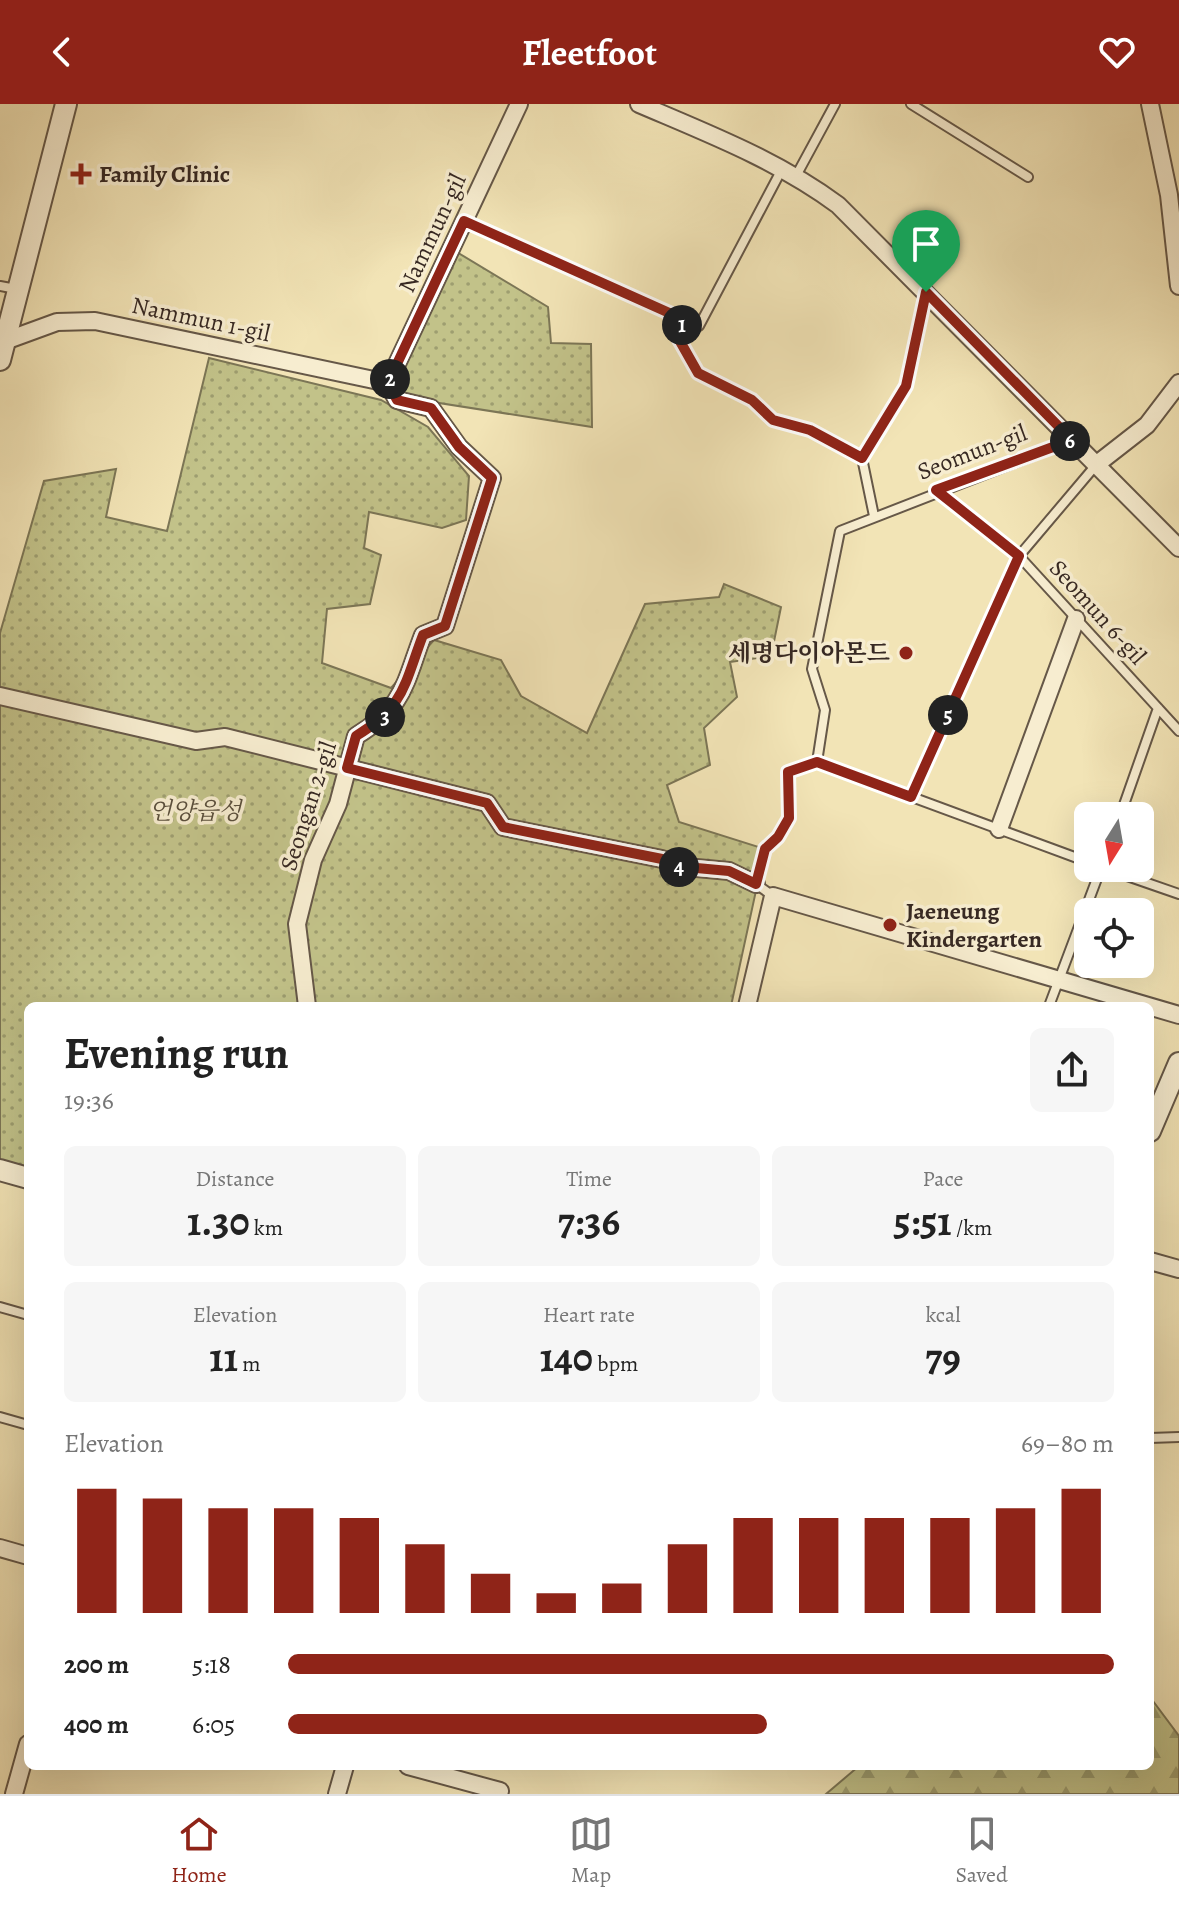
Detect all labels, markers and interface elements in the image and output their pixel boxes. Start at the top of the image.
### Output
text: Fleetfoot [522,28,657,77]
icon: back [40,30,84,74]
icon: heart [1095,30,1139,74]
place label: Family Clinic [99,158,230,190]
marker: Family Clinic [70,163,92,185]
street label: Nammun-gil [390,168,474,298]
pin [892,210,960,292]
icon: arrive [904,222,948,266]
street label: Nammun 1-gil [129,289,273,349]
pin: 1 [662,305,702,345]
text: 1 [678,310,686,340]
pin: 2 [370,359,410,399]
text: 2 [385,364,395,394]
street label: Seomun-gil [913,416,1031,488]
pin: 6 [1050,421,1090,461]
text: 6 [1065,426,1075,456]
street label: Seomun 6-gil [1042,553,1154,671]
place label: 세명다이아몬드 [728,637,890,669]
marker: 세명다이아몬드 [897,644,915,662]
pin: 5 [928,695,968,735]
pin: 3 [365,697,405,737]
text: 5 [943,700,953,730]
text: 3 [380,702,390,732]
street label: Seongan 2-gil [272,737,344,875]
park label: 언양읍성 [149,795,243,827]
north arrow [1074,802,1154,882]
map controls [1074,802,1154,978]
pin: 4 [659,847,699,887]
text: 4 [674,852,684,882]
place label: Jaeneung Kindergarten [906,895,1042,955]
button: locate [1074,898,1154,978]
marker: Jaeneung Kindergarten [881,916,899,934]
text: Evening run [64,1023,289,1083]
button: share [1030,1028,1114,1112]
text: 19:36 [64,1083,114,1118]
text: Distance [196,1164,274,1194]
text: Time [566,1164,612,1194]
text: Pace [923,1164,963,1194]
text: 1.30 [187,1194,250,1249]
text: 7:36 [558,1194,620,1249]
text: 5:51 [894,1194,952,1249]
text: km [250,1213,283,1243]
text: /km [952,1213,992,1243]
text: Elevation [193,1300,277,1330]
text: Heart rate [543,1300,635,1330]
text: kcal [925,1300,961,1330]
text: 11 [209,1330,238,1385]
text: 140 [540,1330,593,1385]
text: 79 [925,1330,961,1385]
text: m [238,1349,261,1379]
text: bpm [593,1349,638,1379]
text: Elevation [64,1426,164,1461]
text: 69–80 m [1021,1426,1114,1461]
text: 200 m [64,1647,129,1682]
text: 5:18 [192,1647,231,1682]
text: 400 m [64,1707,129,1742]
text: 6:05 [192,1707,235,1742]
tab: Home [171,1812,227,1890]
tab: Map [569,1812,613,1890]
tab: Saved [956,1812,1008,1890]

